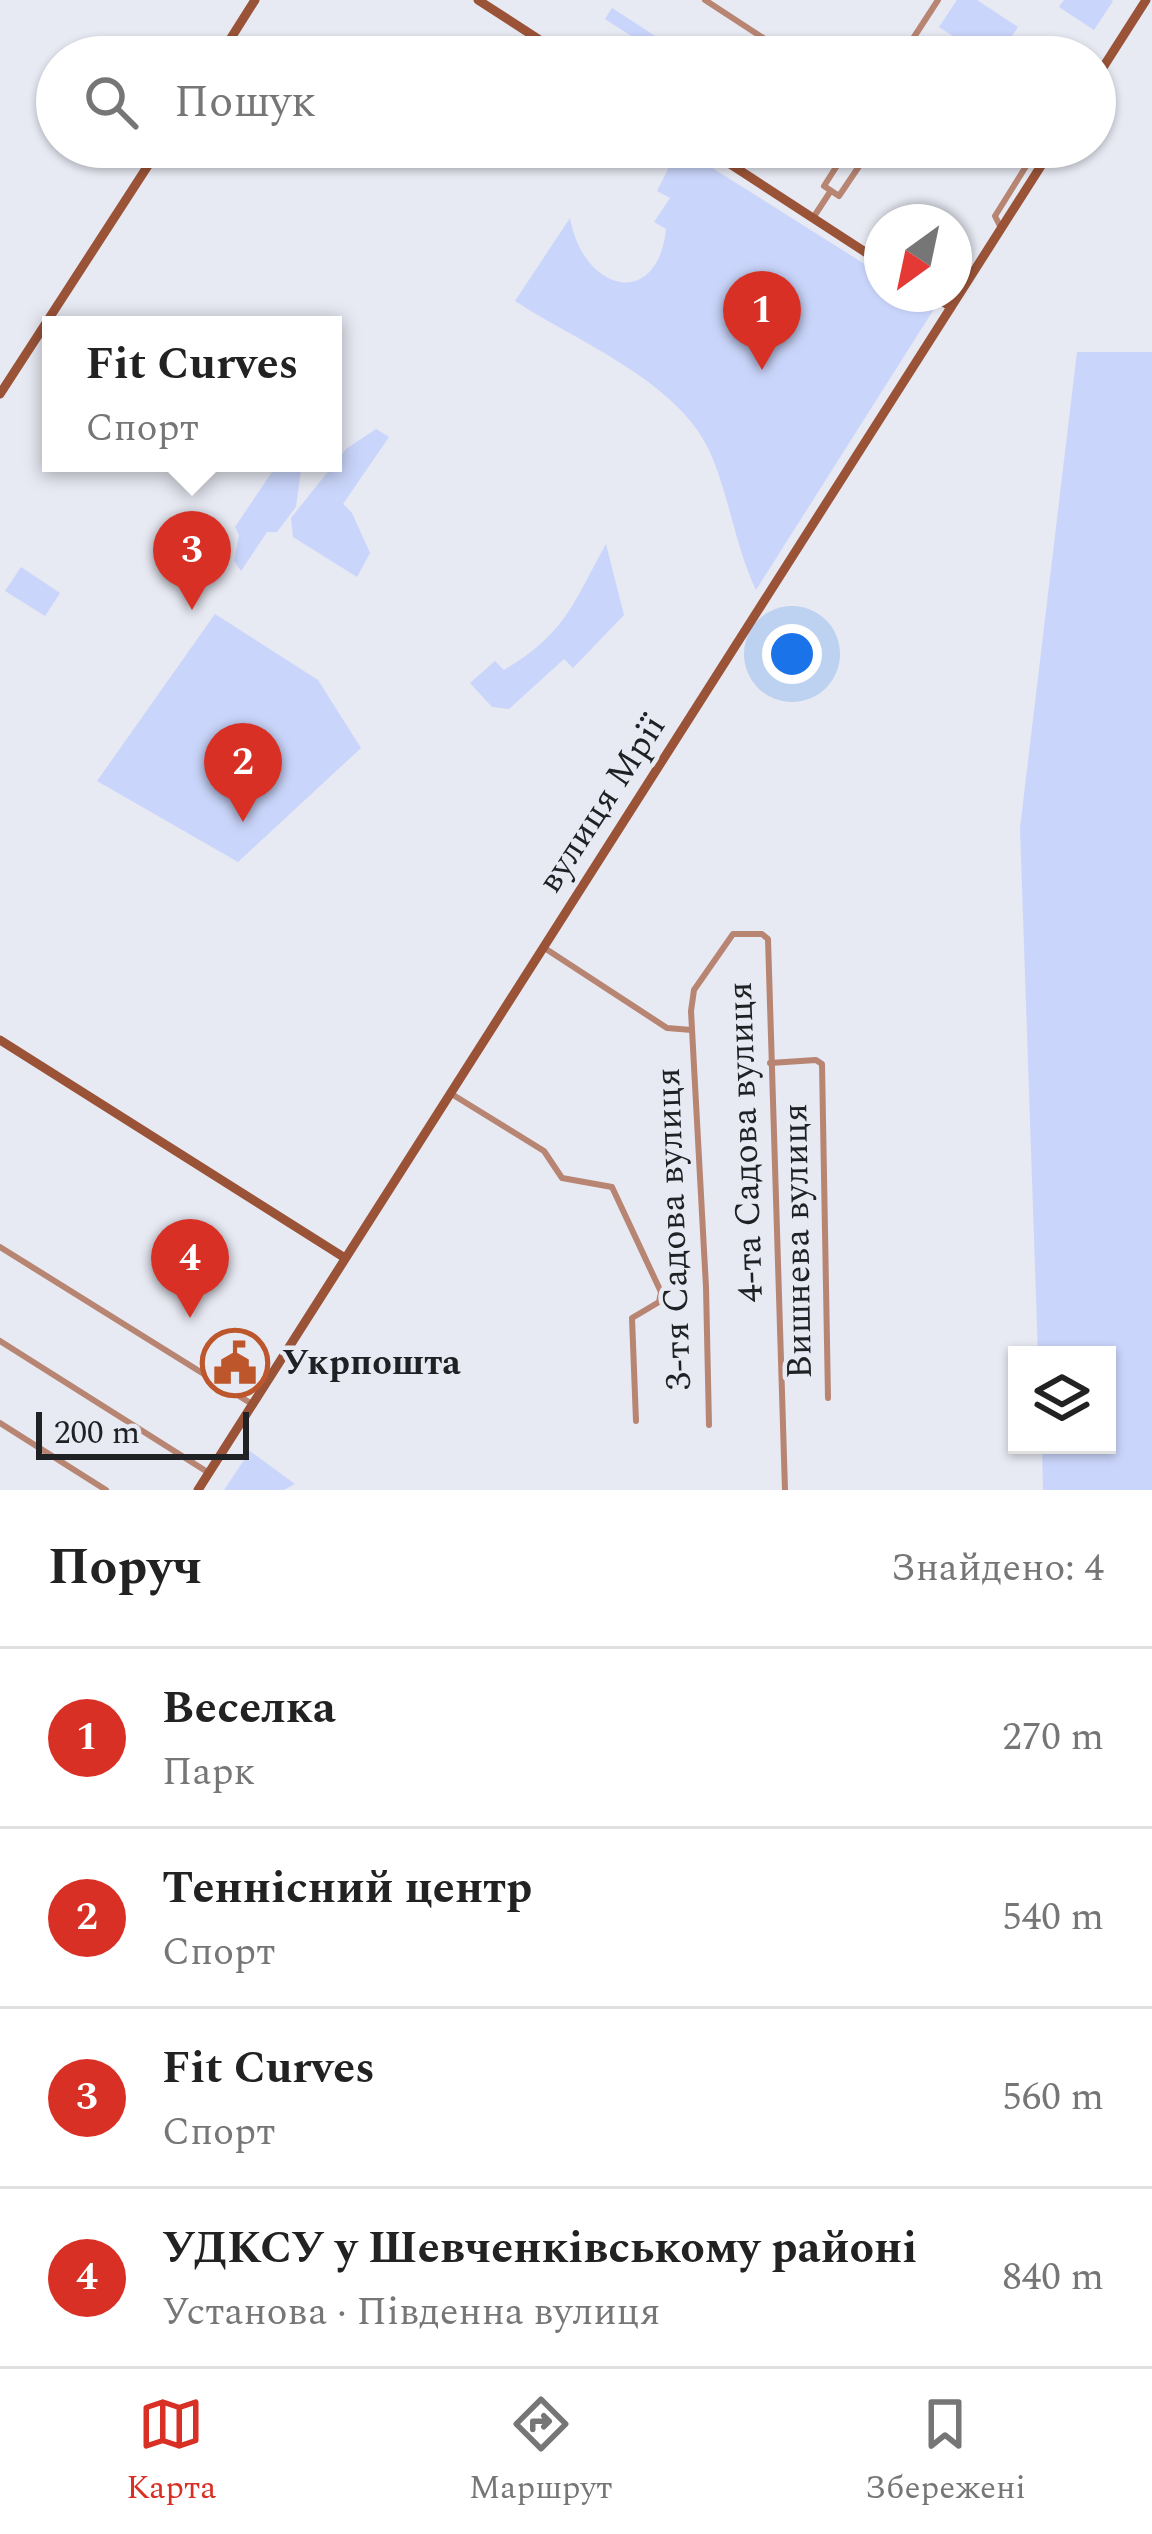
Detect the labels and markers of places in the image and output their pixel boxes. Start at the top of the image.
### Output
pin: 1 [723,271,801,370]
pin: 3 [153,511,231,610]
pin: 2 [204,723,282,822]
pin: 4 [151,1219,229,1318]
public building icon: Укрпошта [200,1328,270,1398]
place label: Укрпошта [282,1336,461,1391]

